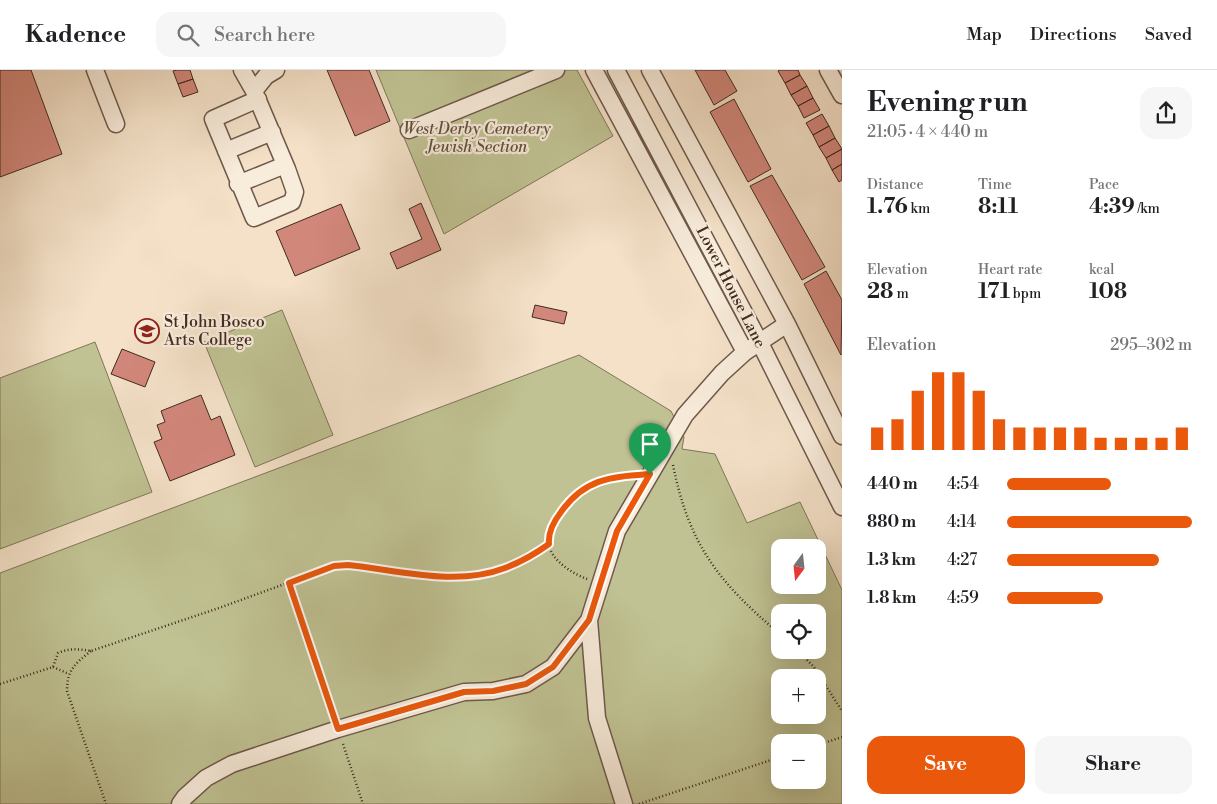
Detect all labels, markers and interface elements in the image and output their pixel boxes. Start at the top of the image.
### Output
search box [156,12,506,57]
text: Kadence [25,20,126,50]
icon: search [174,21,202,49]
text: Search here [214,23,315,47]
text: Map [966,23,1002,46]
text: Directions [1030,23,1117,46]
text: Saved [1145,23,1192,46]
text: Evening run [867,85,1028,120]
button: share [1140,87,1192,139]
park label: West Derby Cemetery Jewish Section [403,119,551,157]
text: 21:05 · 4 × 440 m [867,122,988,142]
text: Distance [867,176,924,194]
text: Time [978,176,1012,194]
text: Pace [1089,176,1119,194]
text: 1.76 [867,194,908,220]
text: 8:11 [978,194,1018,220]
text: 4:39 [1089,194,1135,220]
text: km [908,200,930,218]
text: /km [1135,200,1160,218]
street label: Lower House Lane [692,223,770,351]
text: Elevation [867,261,928,279]
text: Heart rate [978,261,1043,279]
text: kcal [1089,261,1114,279]
text: 28 [867,279,894,305]
text: 171 [978,279,1010,305]
text: 108 [1089,279,1127,305]
text: m [894,285,909,303]
text: bpm [1010,285,1041,303]
place label: St John Bosco Arts College [163,312,265,350]
school or university icon: St John Bosco Arts College [134,318,160,344]
text: Elevation [867,335,936,355]
text: 295–302 m [1110,335,1192,355]
pin [629,423,671,474]
icon: arrive [636,430,664,458]
text: 440 m [867,474,917,494]
text: 4:54 [947,474,979,494]
text: 880 m [867,512,916,532]
text: 4:14 [947,512,976,532]
north arrow [771,539,826,594]
map controls [771,539,826,789]
text: 1.3 km [867,550,916,570]
text: 4:27 [947,550,977,570]
text: 1.8 km [867,588,916,608]
text: 4:59 [947,588,979,608]
button: locate [771,604,826,659]
button: + [771,669,826,724]
button: − [771,734,826,789]
button: Save [867,736,1025,794]
button: Share [1035,736,1192,794]

